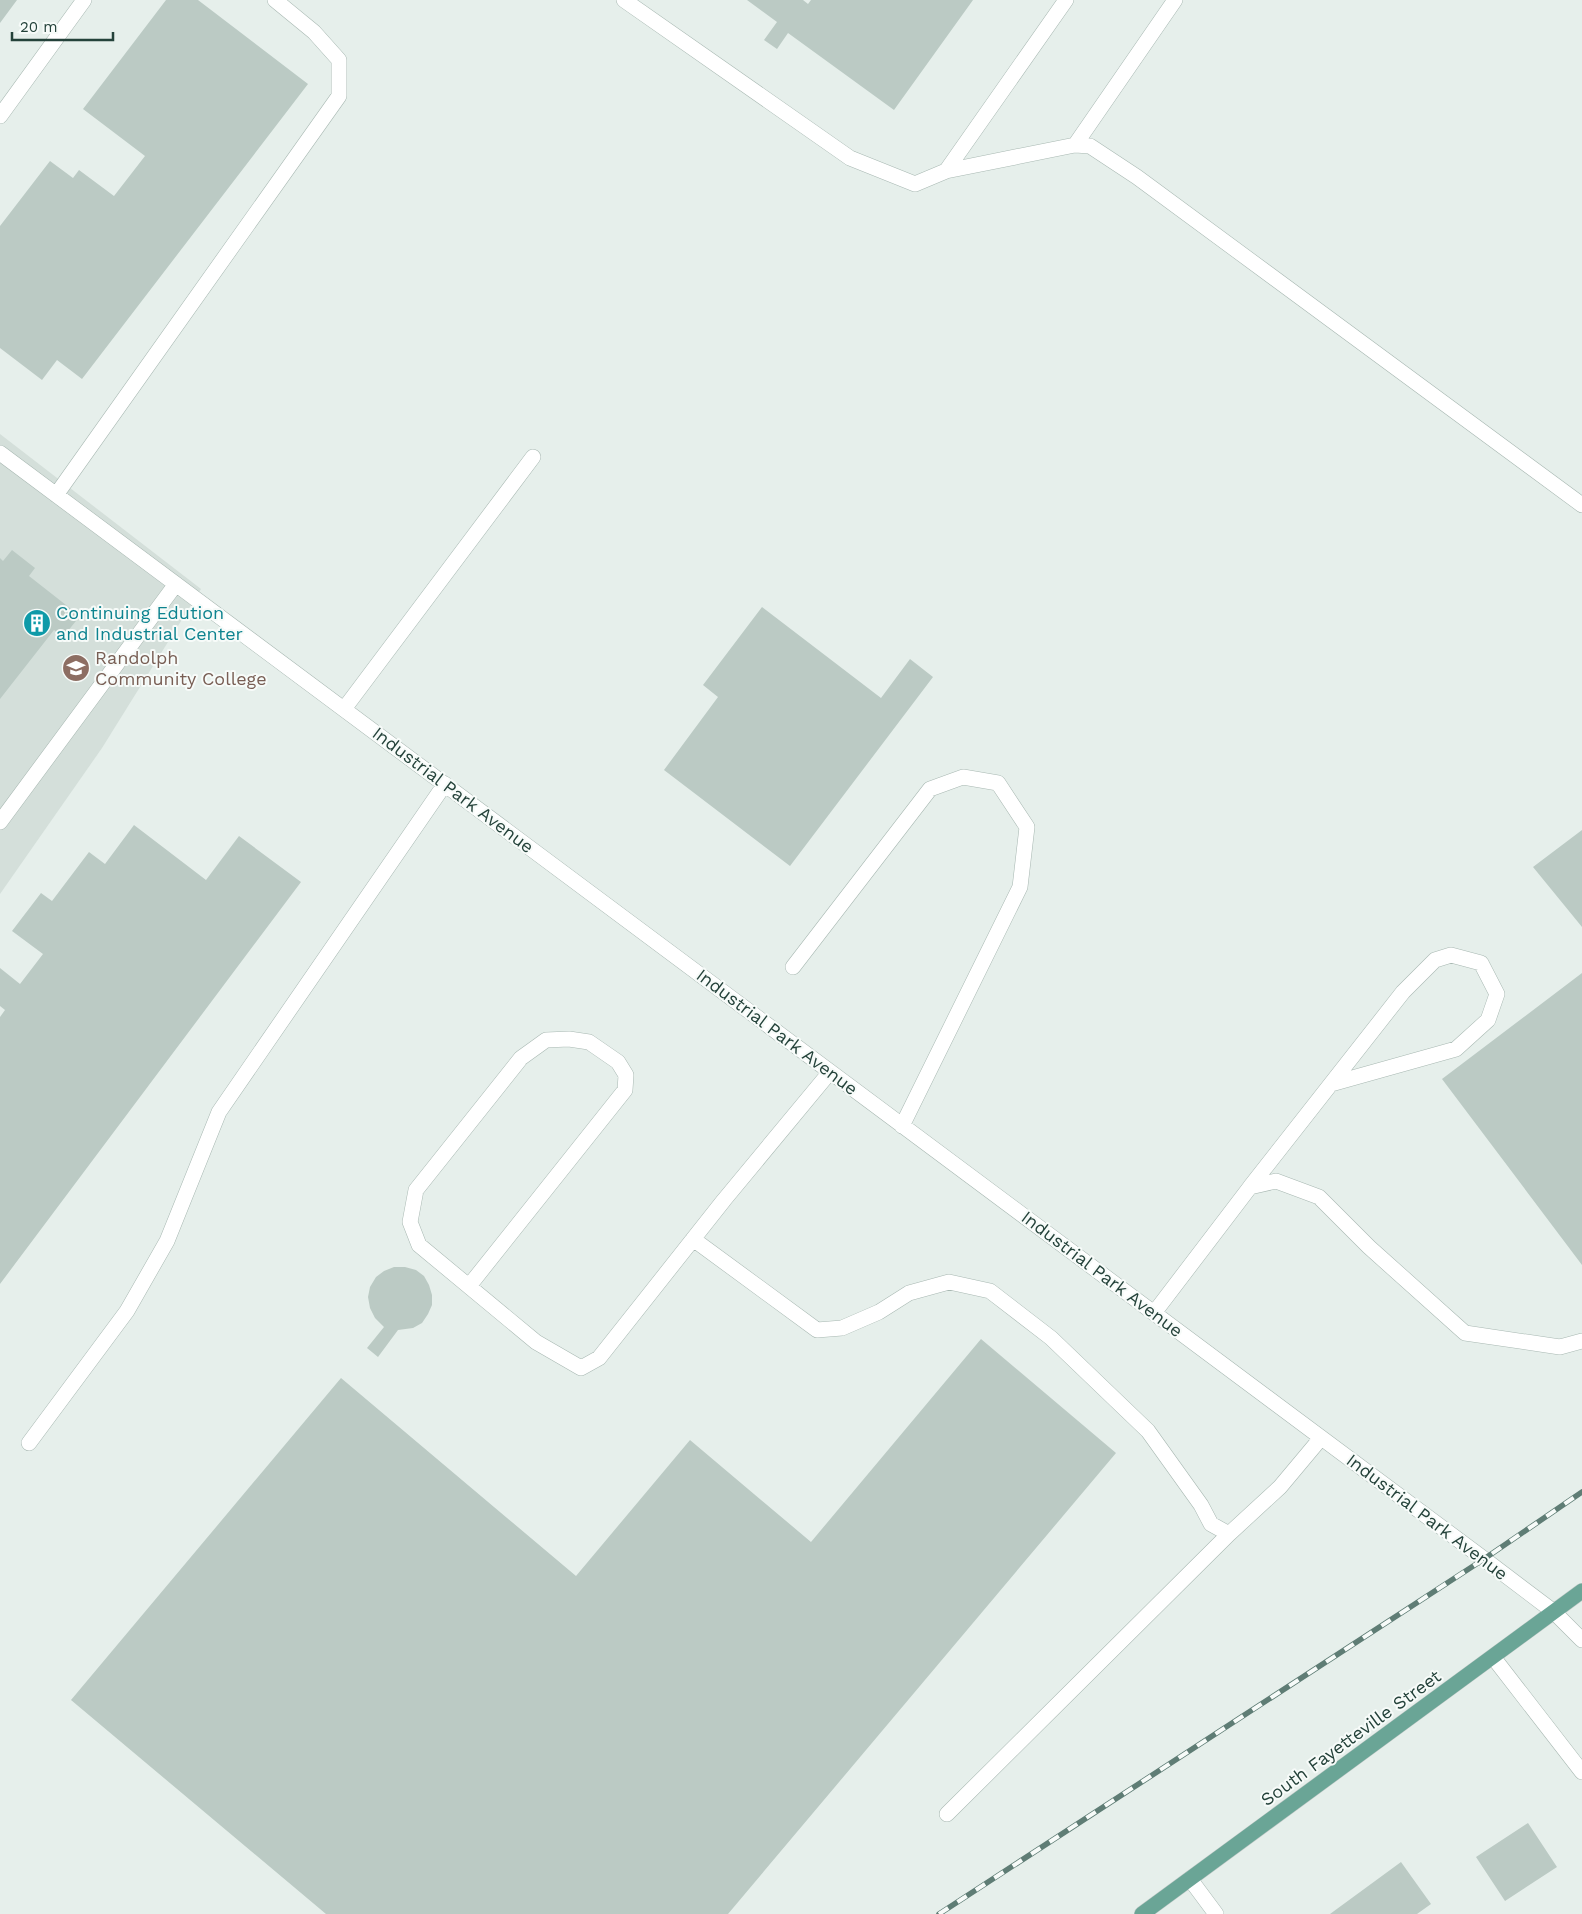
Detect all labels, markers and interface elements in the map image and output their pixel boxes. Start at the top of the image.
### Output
scale bar [12,10,114,42]
text: 20 m [20,18,58,36]
place label: Continuing Edution and Industrial Center [56,602,243,644]
building icon: Continuing Edution and Industrial Center [22,608,52,638]
place label: Randolph Community College [95,647,267,689]
school or university icon: Randolph Community College [61,653,91,683]
street label: Industrial Park Avenue [368,722,538,857]
street label: Industrial Park Avenue [692,964,862,1099]
street label: Industrial Park Avenue [1017,1206,1187,1341]
street label: Industrial Park Avenue [1342,1449,1512,1584]
street label: South Fayetteville Street [1257,1665,1445,1810]

